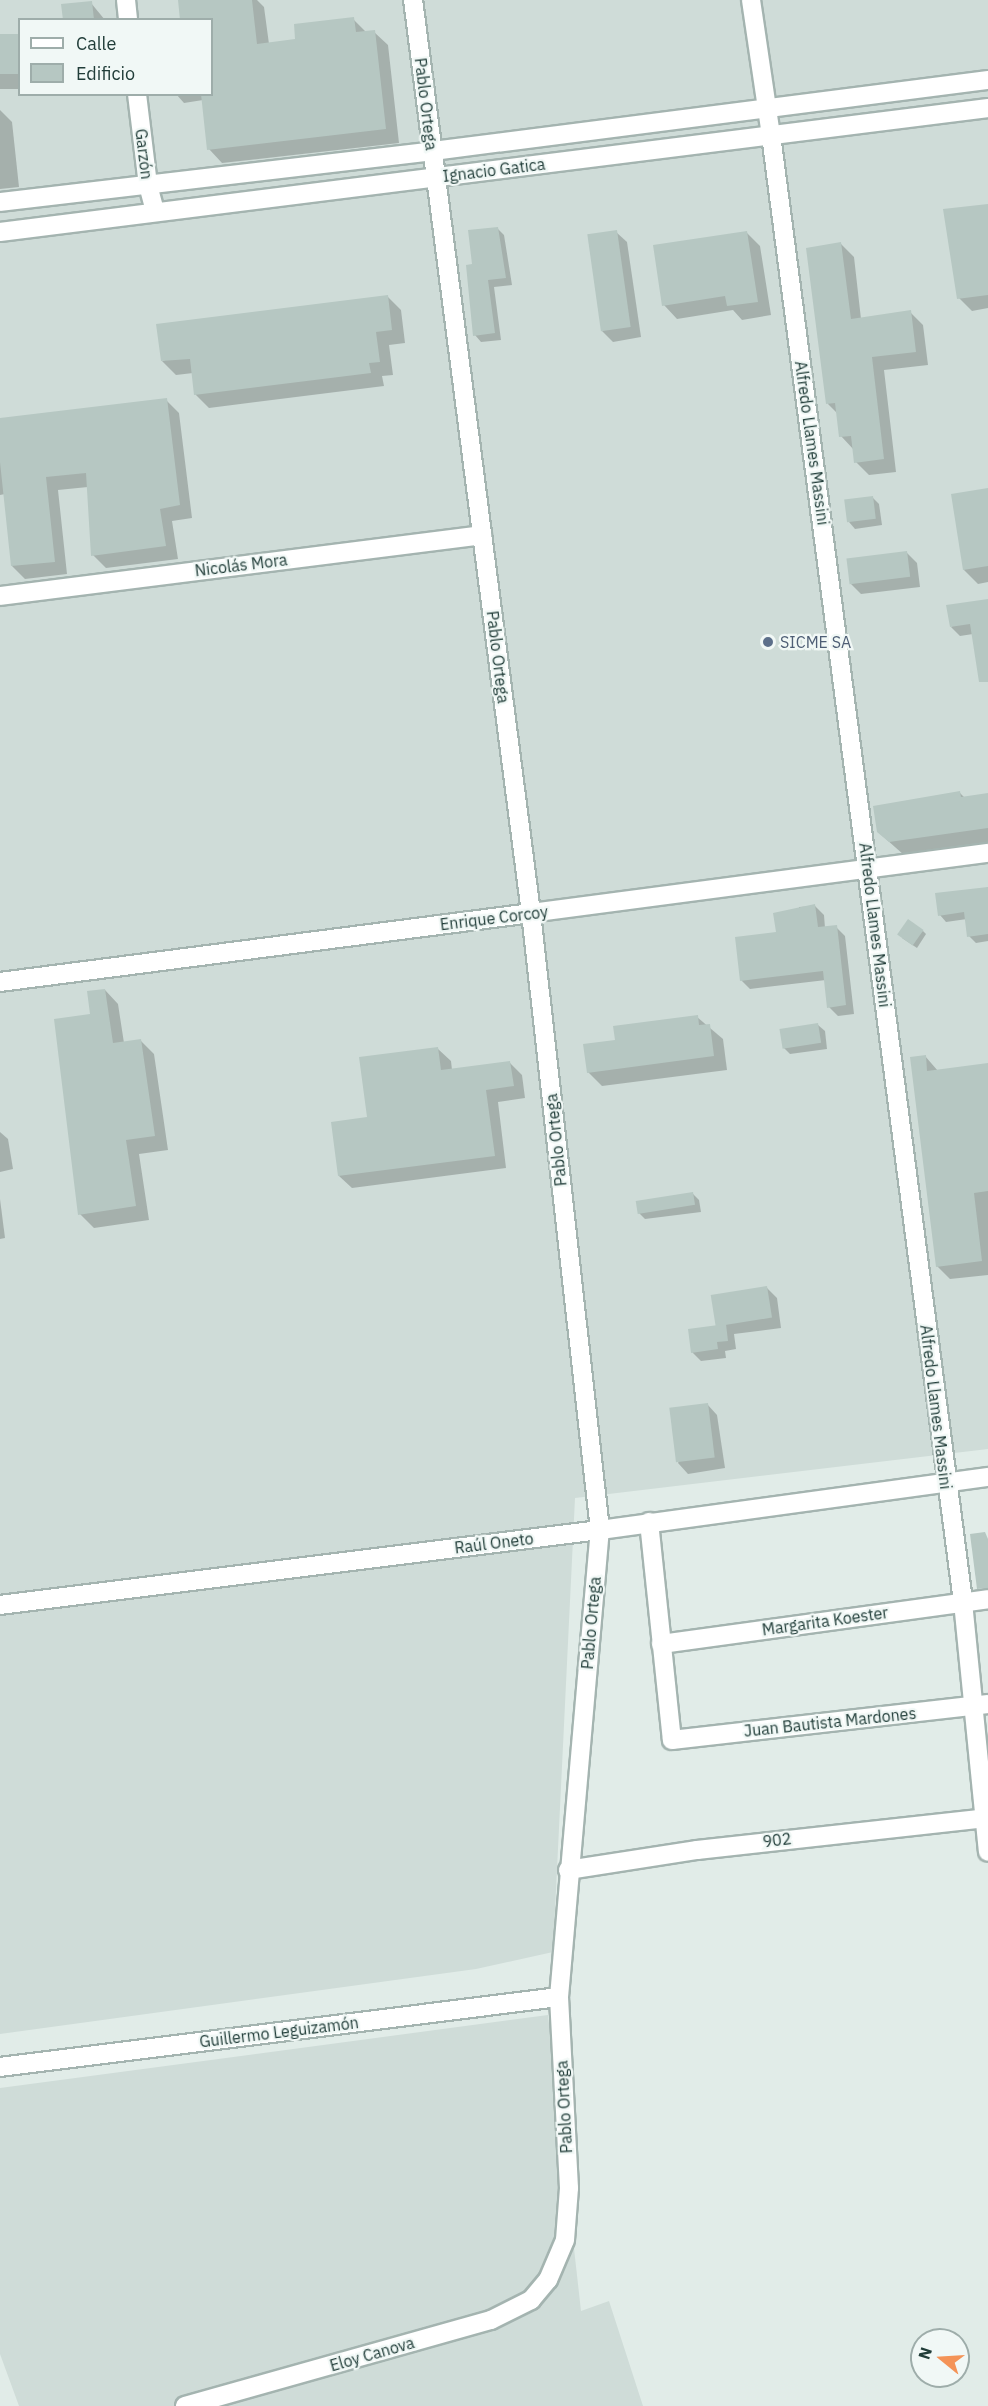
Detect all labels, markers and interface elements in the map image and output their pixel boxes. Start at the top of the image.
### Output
legend [18,18,213,96]
text: Calle [76,32,116,55]
street label: Pablo Ortega [411,57,441,151]
text: Edificio [76,62,135,85]
street label: Garzón [131,128,157,180]
street label: Ignacio Gatica [442,154,546,186]
street label: Alfredo Llames Massini [791,360,833,526]
street label: Nicolás Mora [194,550,288,580]
street label: Pablo Ortega [483,610,513,704]
place label: SICME SA [780,632,851,652]
marker: SICME SA [761,635,775,649]
street label: Alfredo Llames Massini [855,842,895,1008]
street label: Enrique Corcoy [439,902,549,934]
street label: Pablo Ortega [542,1093,570,1187]
street label: Alfredo Llames Massini [916,1324,956,1490]
street label: Raúl Oneto [453,1529,535,1557]
street label: Pablo Ortega [577,1576,605,1670]
street label: Margarita Koester [761,1603,889,1639]
street label: Juan Bautista Mardones [743,1703,917,1741]
street label: 902 [762,1829,792,1851]
street label: Guillermo Leguizamón [198,2013,360,2051]
street label: Pablo Ortega [552,2060,576,2154]
north arrow [910,2328,970,2388]
street label: Eloy Canova [328,2333,416,2375]
text: N [913,2344,936,2362]

